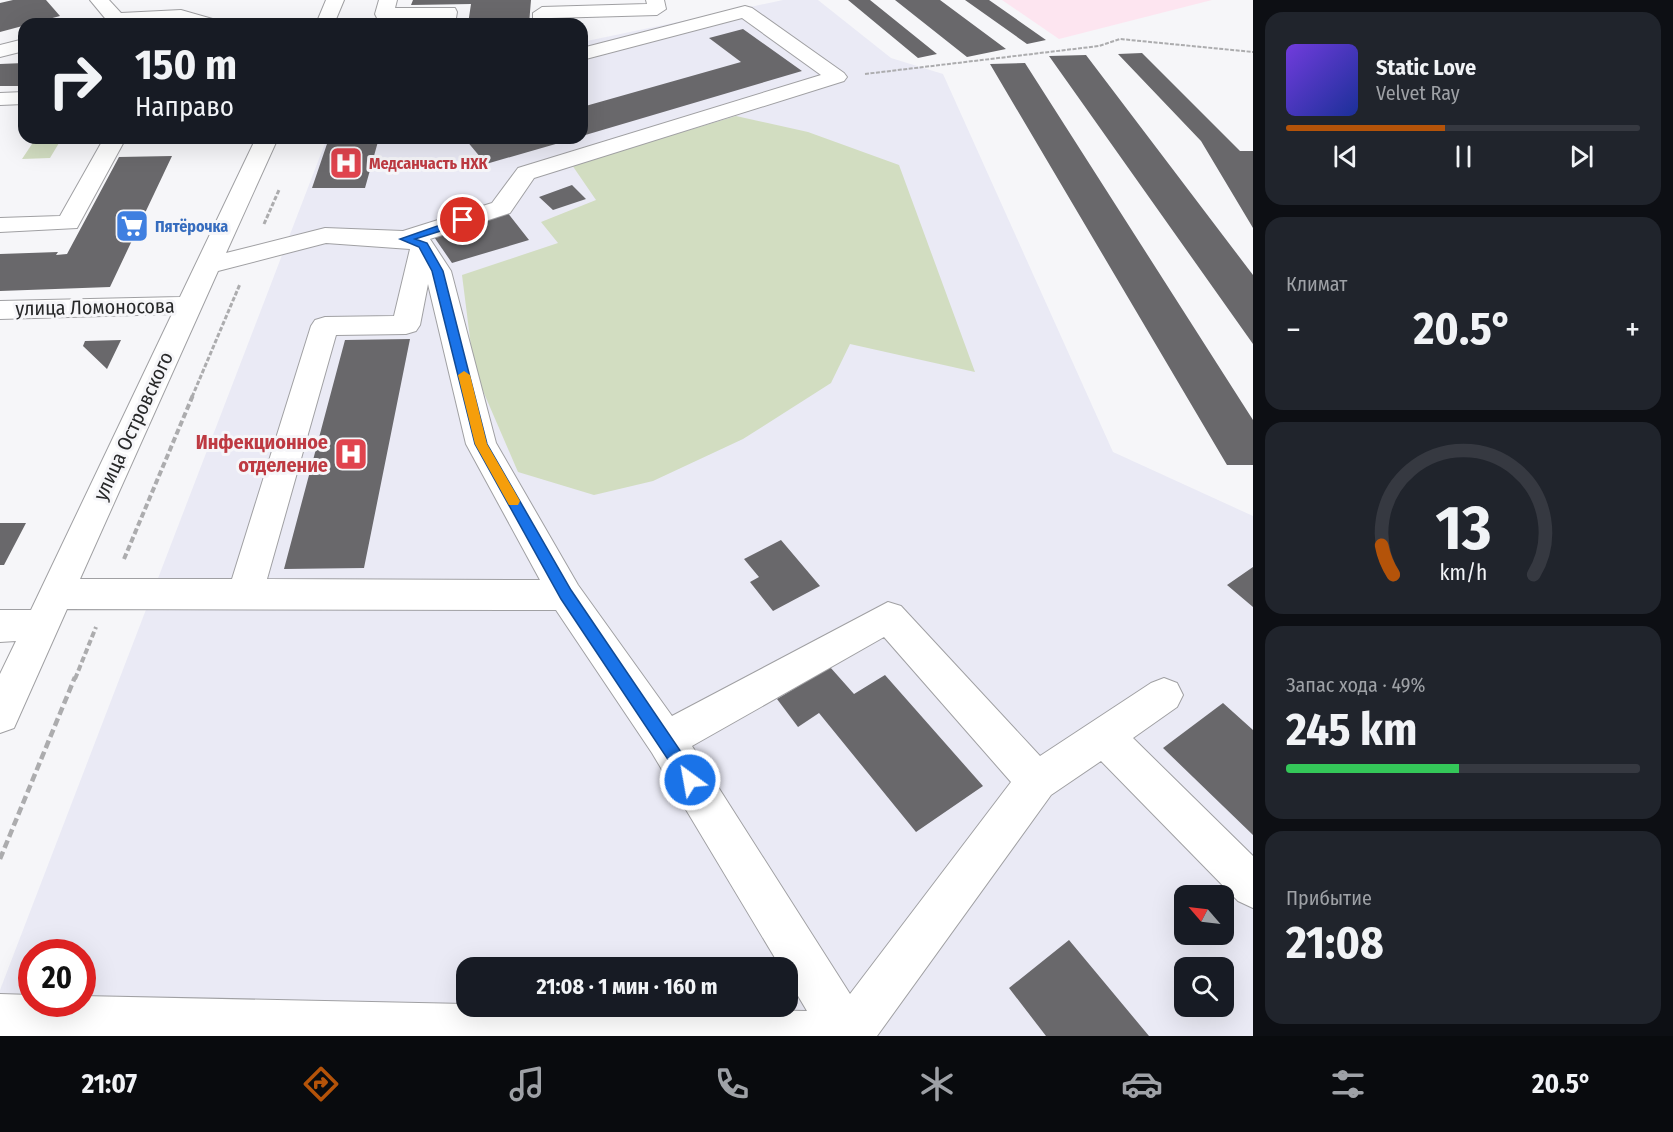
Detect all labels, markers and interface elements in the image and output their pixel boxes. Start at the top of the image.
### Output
text: 150 m [135,40,237,90]
icon: right [36,42,114,120]
text: Static Love [1376,54,1476,81]
text: Velvet Ray [1376,81,1460,105]
text: Направо [135,91,234,123]
icon: previous [1329,140,1362,173]
icon: pause [1447,140,1480,173]
icon: next [1565,140,1598,173]
hospital icon: Медсанчасть НХК [328,145,364,181]
place label: Медсанчасть НХК [369,154,489,173]
pin [437,194,488,245]
icon: arrive [446,203,479,236]
supermarket icon: Пятёрочка [114,208,150,244]
place label: Пятёрочка [155,217,228,236]
text: Климат [1286,272,1347,296]
street label: улица Ломоносова [15,294,175,320]
text: 20.5° [1413,302,1512,356]
text: − [1286,310,1301,350]
text: + [1625,310,1640,350]
street label: улица Островского [88,348,178,504]
place label: Инфекционное отделение [196,430,328,477]
hospital icon: Инфекционное отделение [333,436,369,472]
text: 13 [1435,491,1491,566]
text: km/h [1439,560,1487,586]
text: Запас хода · 49% [1286,673,1425,697]
text: 245 km [1286,703,1417,757]
position arrow [658,748,722,812]
north arrow [1174,885,1234,945]
map controls [1174,885,1234,1017]
text: Прибытие [1286,886,1372,910]
text: 21:08 [1286,916,1384,970]
speed limit sign: 20 [18,939,96,1017]
button: search [1174,957,1234,1017]
text: 21:08 · 1 мин · 160 m [536,973,718,1000]
icon: directions [300,1063,342,1105]
icon: music [506,1063,548,1105]
icon: phone [711,1063,753,1105]
icon: climate [916,1063,958,1105]
icon: car [1121,1063,1163,1105]
icon: filters [1327,1063,1369,1105]
text: 21:07 [82,1068,137,1100]
text: 20.5° [1532,1068,1591,1100]

